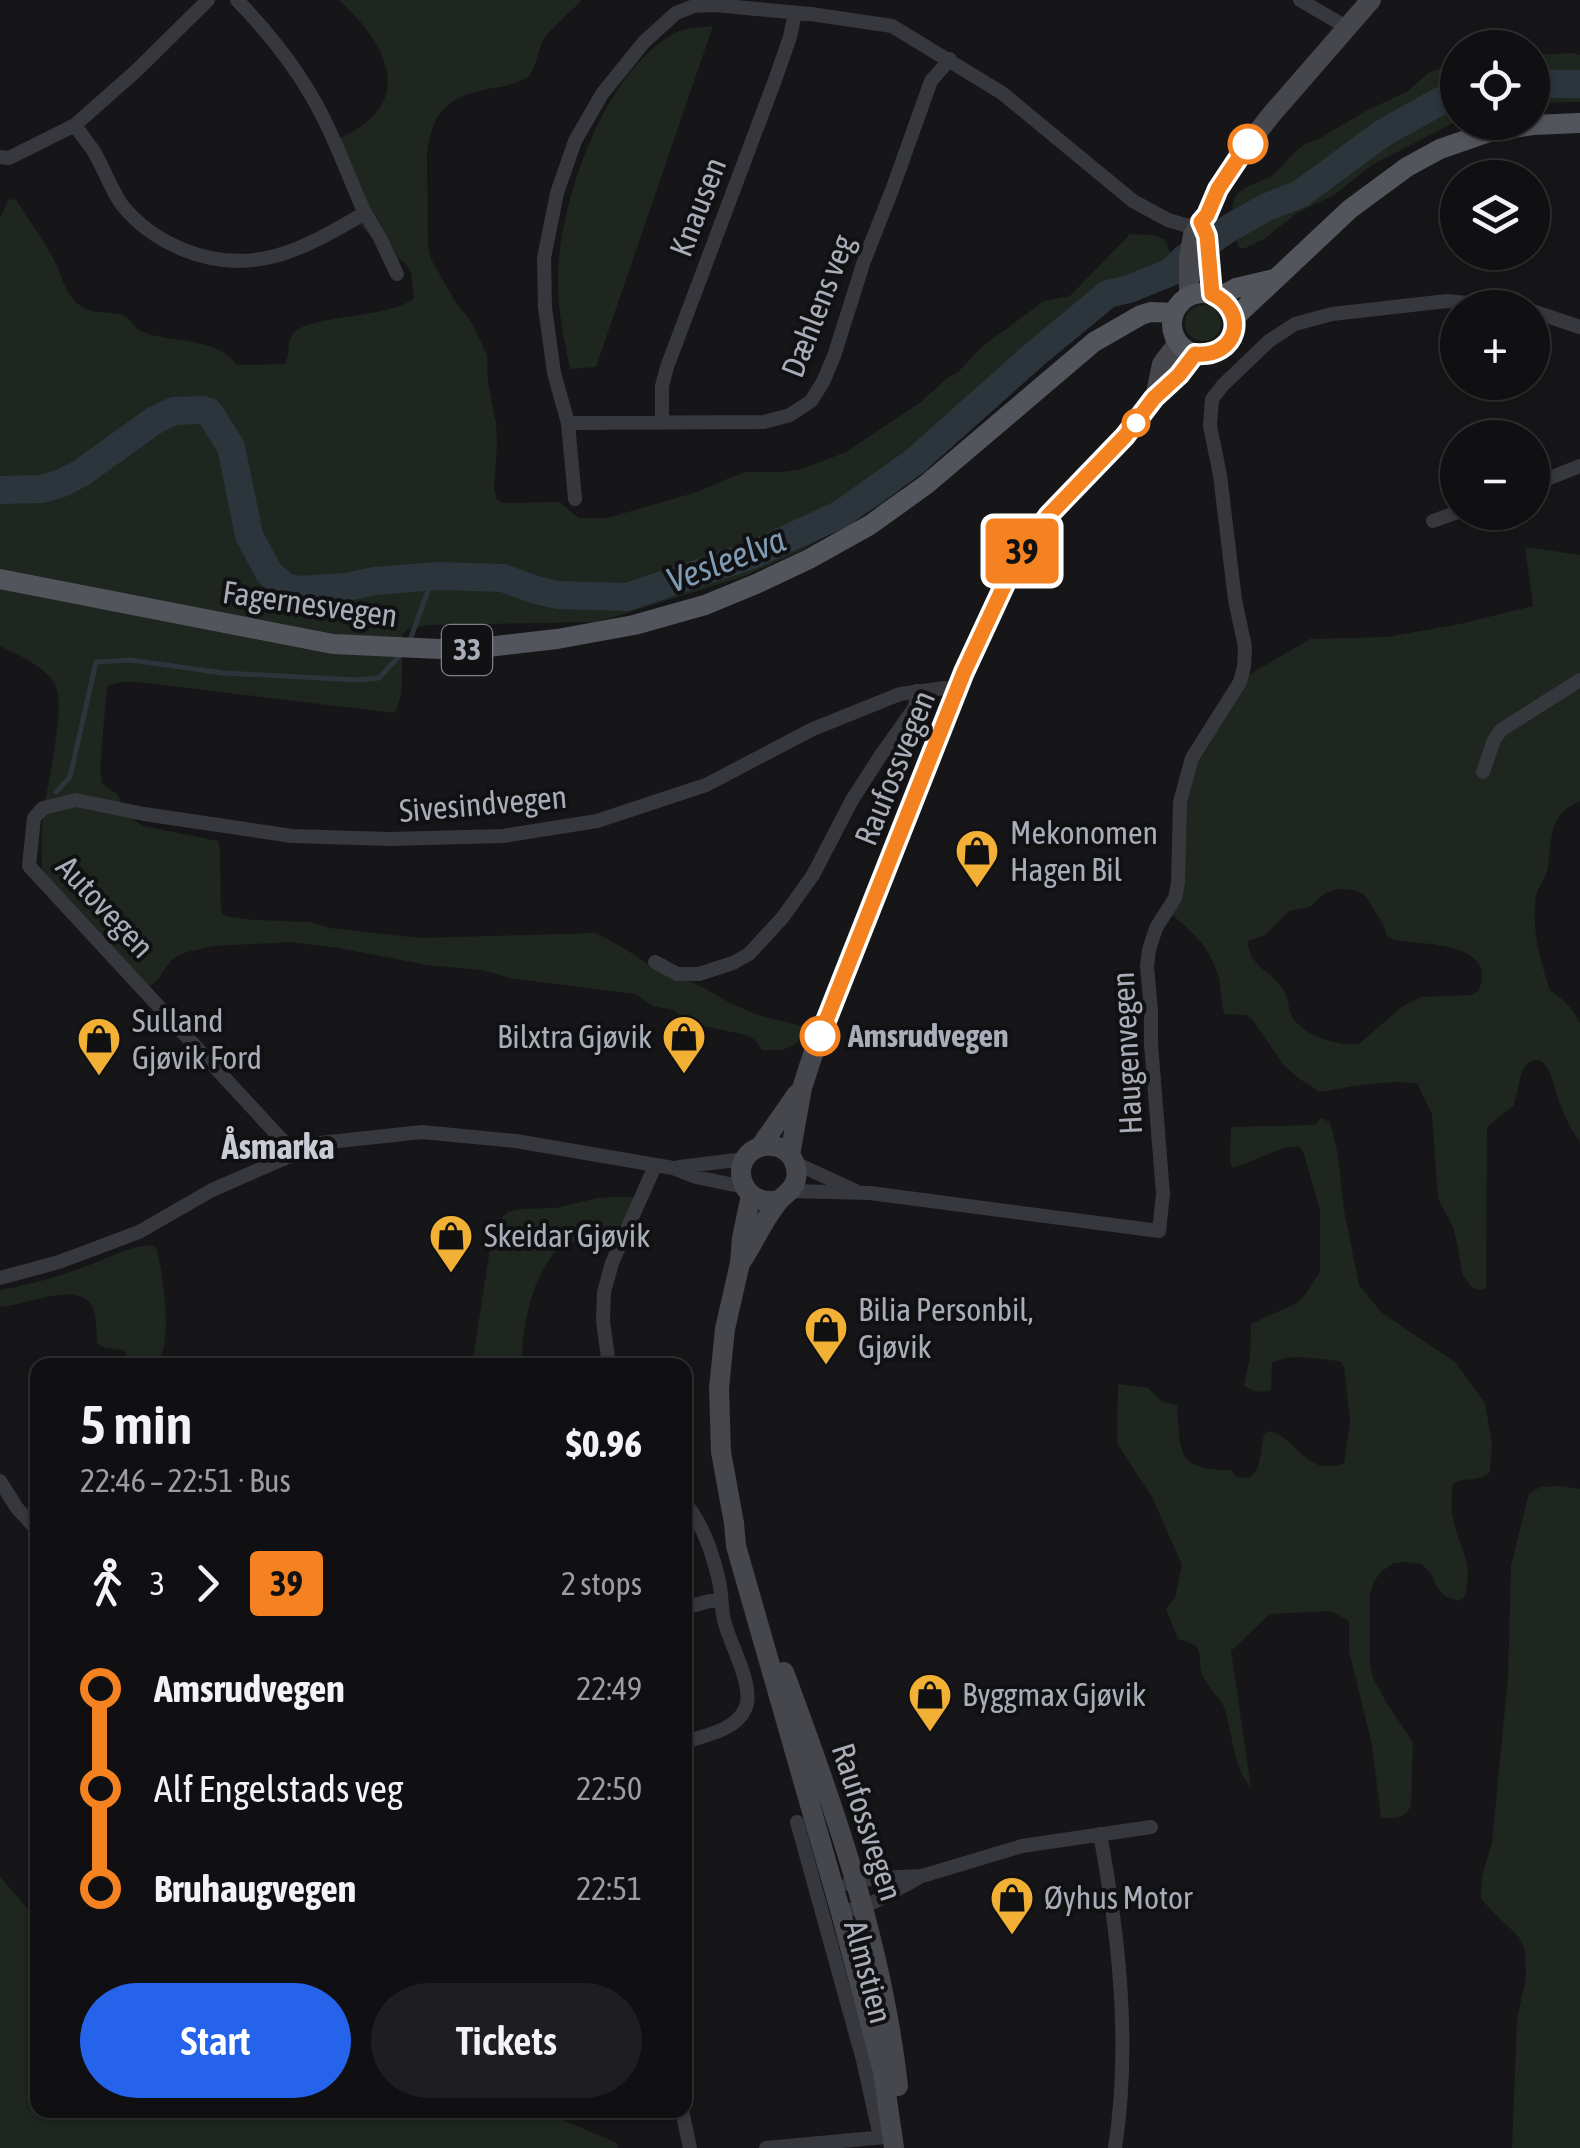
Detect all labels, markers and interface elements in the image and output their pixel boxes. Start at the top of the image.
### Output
map controls [1440,30,1550,530]
button: locate [1440,30,1550,140]
unlabelled marker [1229,125,1267,163]
street label: Knausen [662,152,733,261]
button: layers [1440,160,1550,270]
street label: Dæhlens veg [774,229,862,382]
button: + [1440,290,1550,400]
unlabelled marker [1123,410,1149,436]
button: − [1440,420,1550,530]
water label: Vesleelva [661,518,790,600]
line badge: 39 [977,518,1067,584]
text: 39 [1006,531,1038,571]
street label: Fagernesvegen [220,573,400,634]
road number: 33 [442,625,492,675]
street label: Raufossvegen [847,685,942,850]
street label: Sivesindvegen [398,778,568,829]
place label: Mekonomen Hagen Bil [1010,814,1158,888]
shop icon: Mekonomen Hagen Bil [954,828,1000,889]
street label: Autovegen [49,848,162,965]
street label: Haugenvegen [1104,971,1149,1135]
place label: Sulland Gjøvik Ford [132,1002,262,1076]
shop icon: Bilxtra Gjøvik [661,1014,707,1075]
shop icon: Sulland Gjøvik Ford [76,1016,122,1077]
marker: Amsrudvegen [801,1017,839,1055]
place label: Amsrudvegen [847,1017,1009,1054]
place label: Bilxtra Gjøvik [497,1018,652,1055]
district label: Åsmarka [221,1126,334,1166]
shop icon: Skeidar Gjøvik [428,1213,474,1274]
place label: Skeidar Gjøvik [484,1217,650,1254]
place label: Bilia Personbil, Gjøvik [858,1291,1034,1365]
shop icon: Bilia Personbil, Gjøvik [803,1305,849,1366]
text: 5 min [80,1393,192,1456]
text: $0.96 [566,1422,642,1465]
text: 22:46 – 22:51 · Bus [80,1462,291,1499]
icon: walk [80,1556,135,1611]
icon: forward [180,1556,235,1611]
text: 39 [270,1563,303,1603]
text: 3 [150,1565,165,1602]
text: 2 stops [561,1565,642,1602]
text: Amsrudvegen [154,1667,345,1710]
text: 22:49 [576,1670,642,1707]
shop icon: Byggmax Gjøvik [907,1672,953,1733]
place label: Byggmax Gjøvik [962,1676,1146,1713]
street label: Raufossvegen [825,1738,910,1905]
text: Alf Engelstads veg [154,1767,403,1810]
text: 22:50 [576,1770,642,1807]
text: Bruhaugvegen [154,1867,356,1910]
text: 22:51 [576,1870,642,1907]
shop icon: Øyhus Motor [989,1875,1035,1936]
place label: Øyhus Motor [1044,1879,1193,1916]
street label: Almstien [837,1916,900,2027]
button: Start [80,1983,351,2098]
button: Tickets [371,1983,642,2098]

